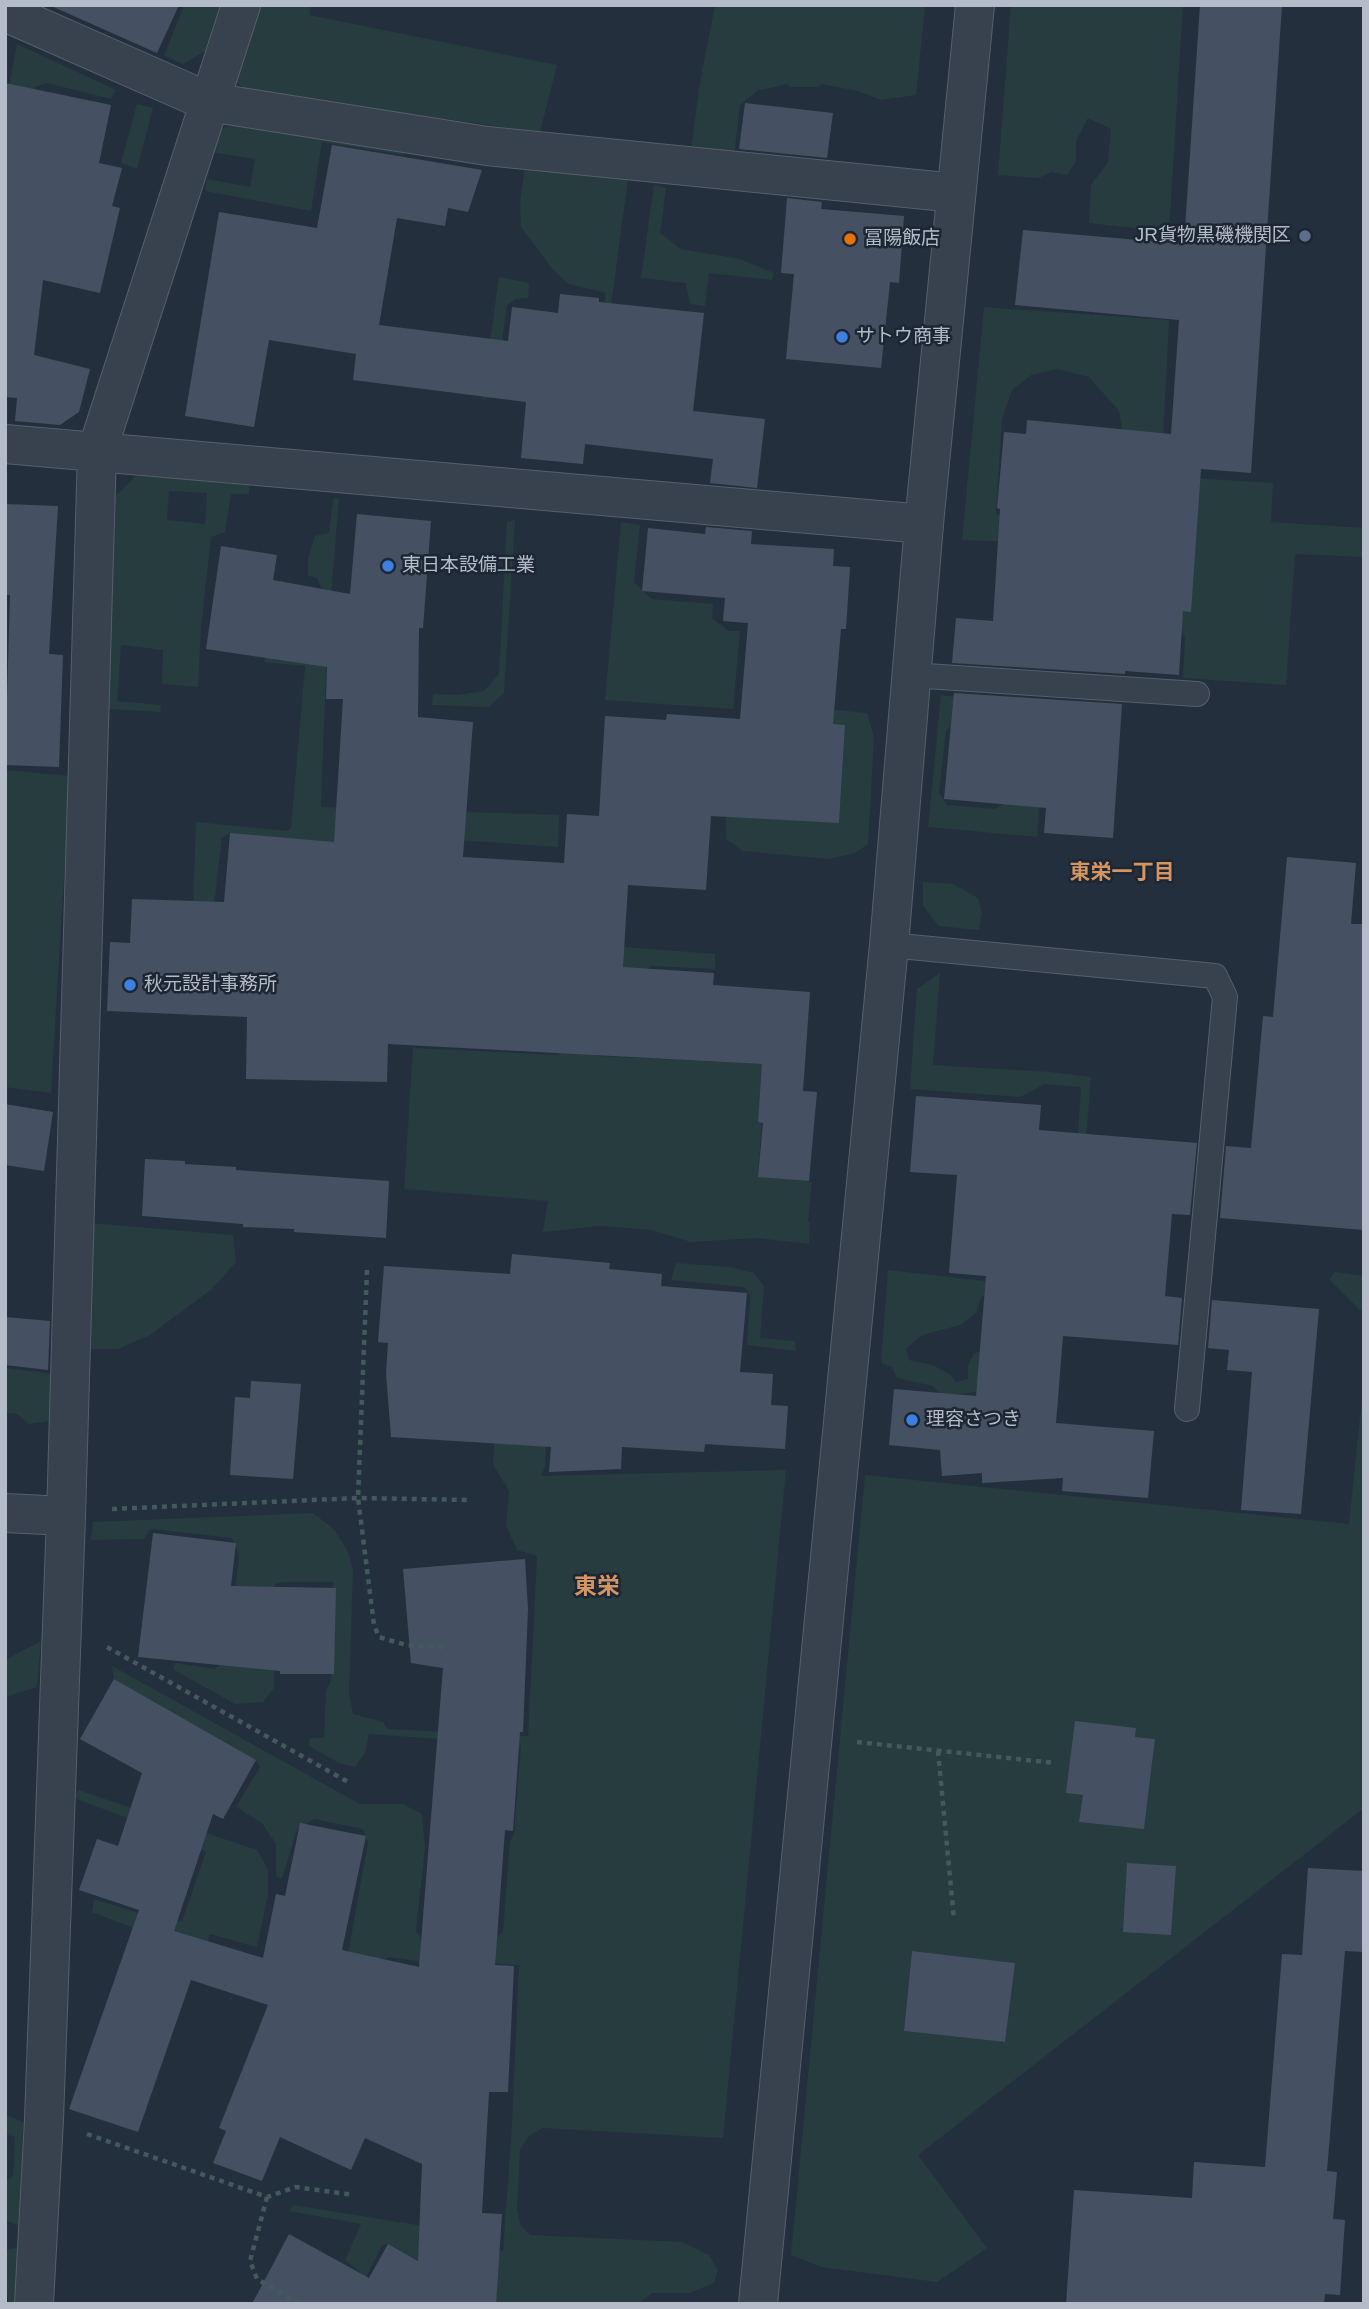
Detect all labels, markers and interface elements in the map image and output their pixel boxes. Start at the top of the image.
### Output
place label: JR貨物黒磯機関区 [1135,225,1291,247]
place label: 冨陽飯店 [864,228,940,250]
marker: JR貨物黒磯機関区 [1297,228,1313,244]
marker: 冨陽飯店 [842,231,858,247]
place label: サトウ商事 [856,326,951,348]
marker: サトウ商事 [834,329,850,345]
place label: 東日本設備工業 [402,555,535,577]
marker: 東日本設備工業 [380,558,396,574]
district label: 東栄一丁目 [1070,860,1174,886]
place label: 秋元設計事務所 [144,974,277,996]
marker: 秋元設計事務所 [122,977,138,993]
place label: 理容さつき [926,1409,1021,1431]
marker: 理容さつき [904,1412,920,1428]
district label: 東栄 [574,1574,620,1602]

